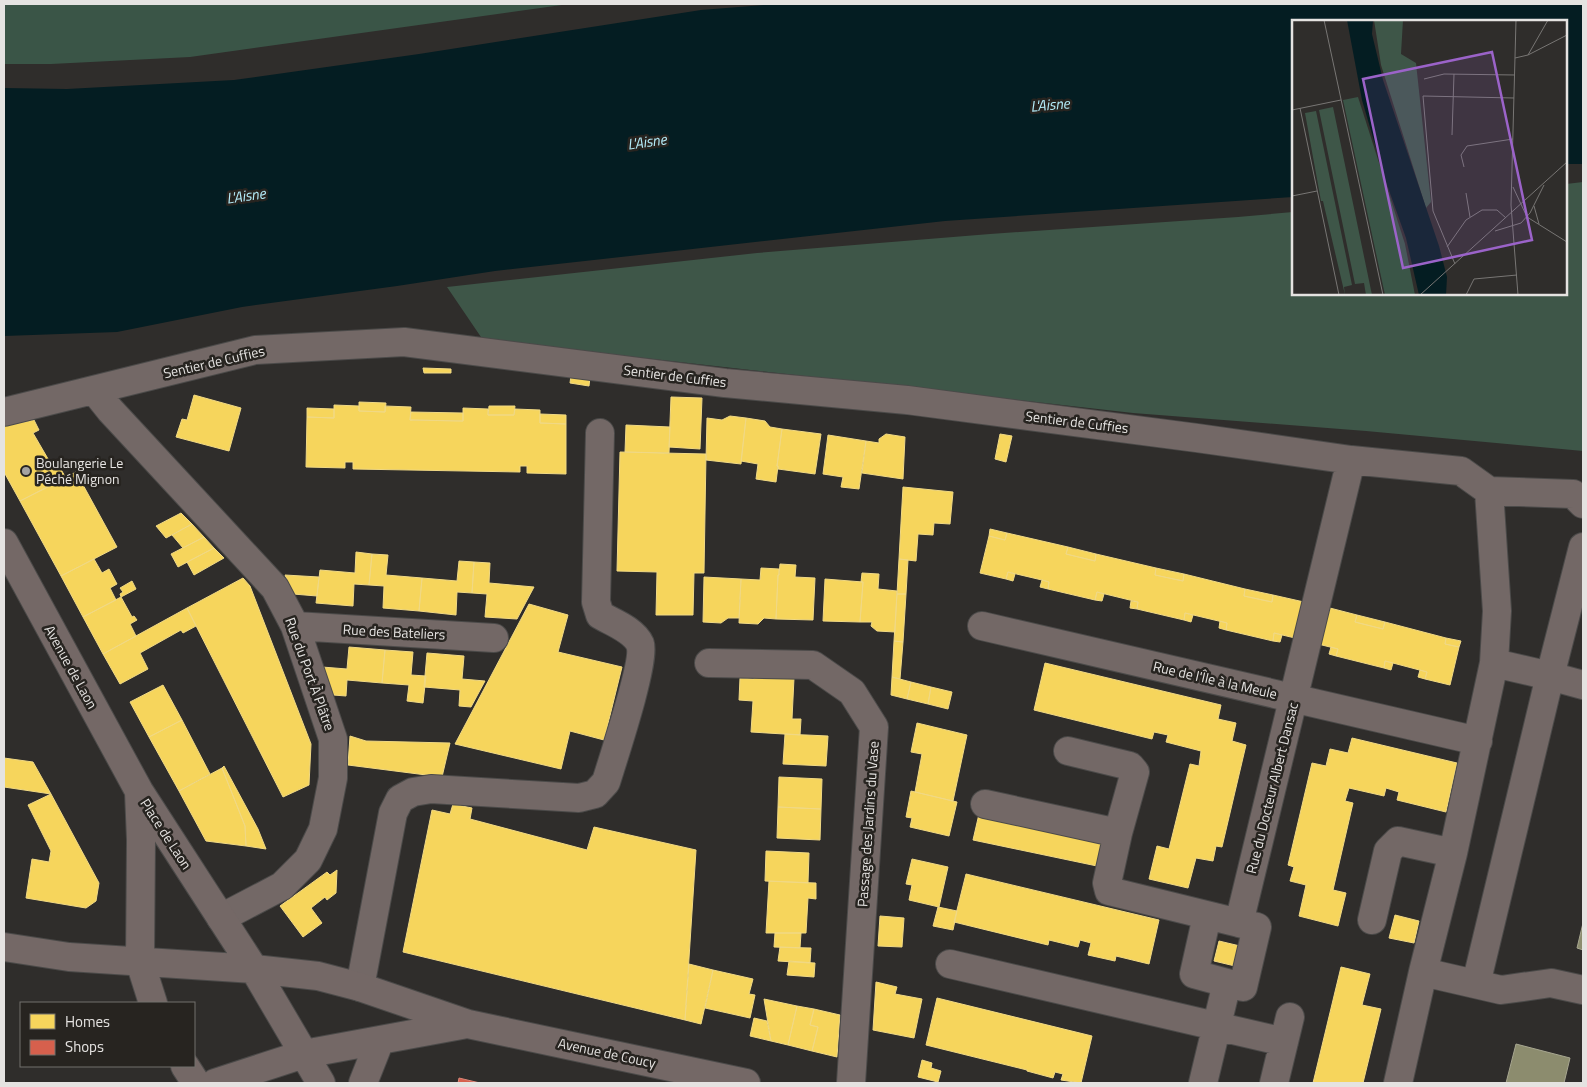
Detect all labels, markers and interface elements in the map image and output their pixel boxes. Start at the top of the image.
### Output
inset map [1292,20,1567,295]
water label: L'Aisne [1029,91,1072,118]
water label: L'Aisne [626,127,669,156]
water label: L'Aisne [225,181,268,210]
street label: Sentier de Cuffies [161,340,267,383]
street label: Sentier de Cuffies [622,359,728,392]
street label: Sentier de Cuffies [1024,405,1130,438]
place label: Boulangerie Le Péché Mignon [36,452,123,489]
marker: Boulangerie Le Péché Mignon [20,465,32,477]
street label: Rue du Port À Plâtre [280,614,341,733]
street label: Rue des Bateliers [342,618,446,645]
street label: Avenue de Laon [40,621,103,713]
street label: Rue de l'Île à la Meule [1151,655,1279,704]
street label: Rue du Docteur Albert Dansac [1240,700,1303,876]
street label: Passage des Jardins du Vase [851,740,884,908]
street label: Place de Laon [136,794,197,873]
legend [20,1002,195,1067]
text: Homes [65,1010,110,1033]
street label: Avenue de Coucy [556,1032,658,1073]
text: Shops [65,1035,104,1058]

